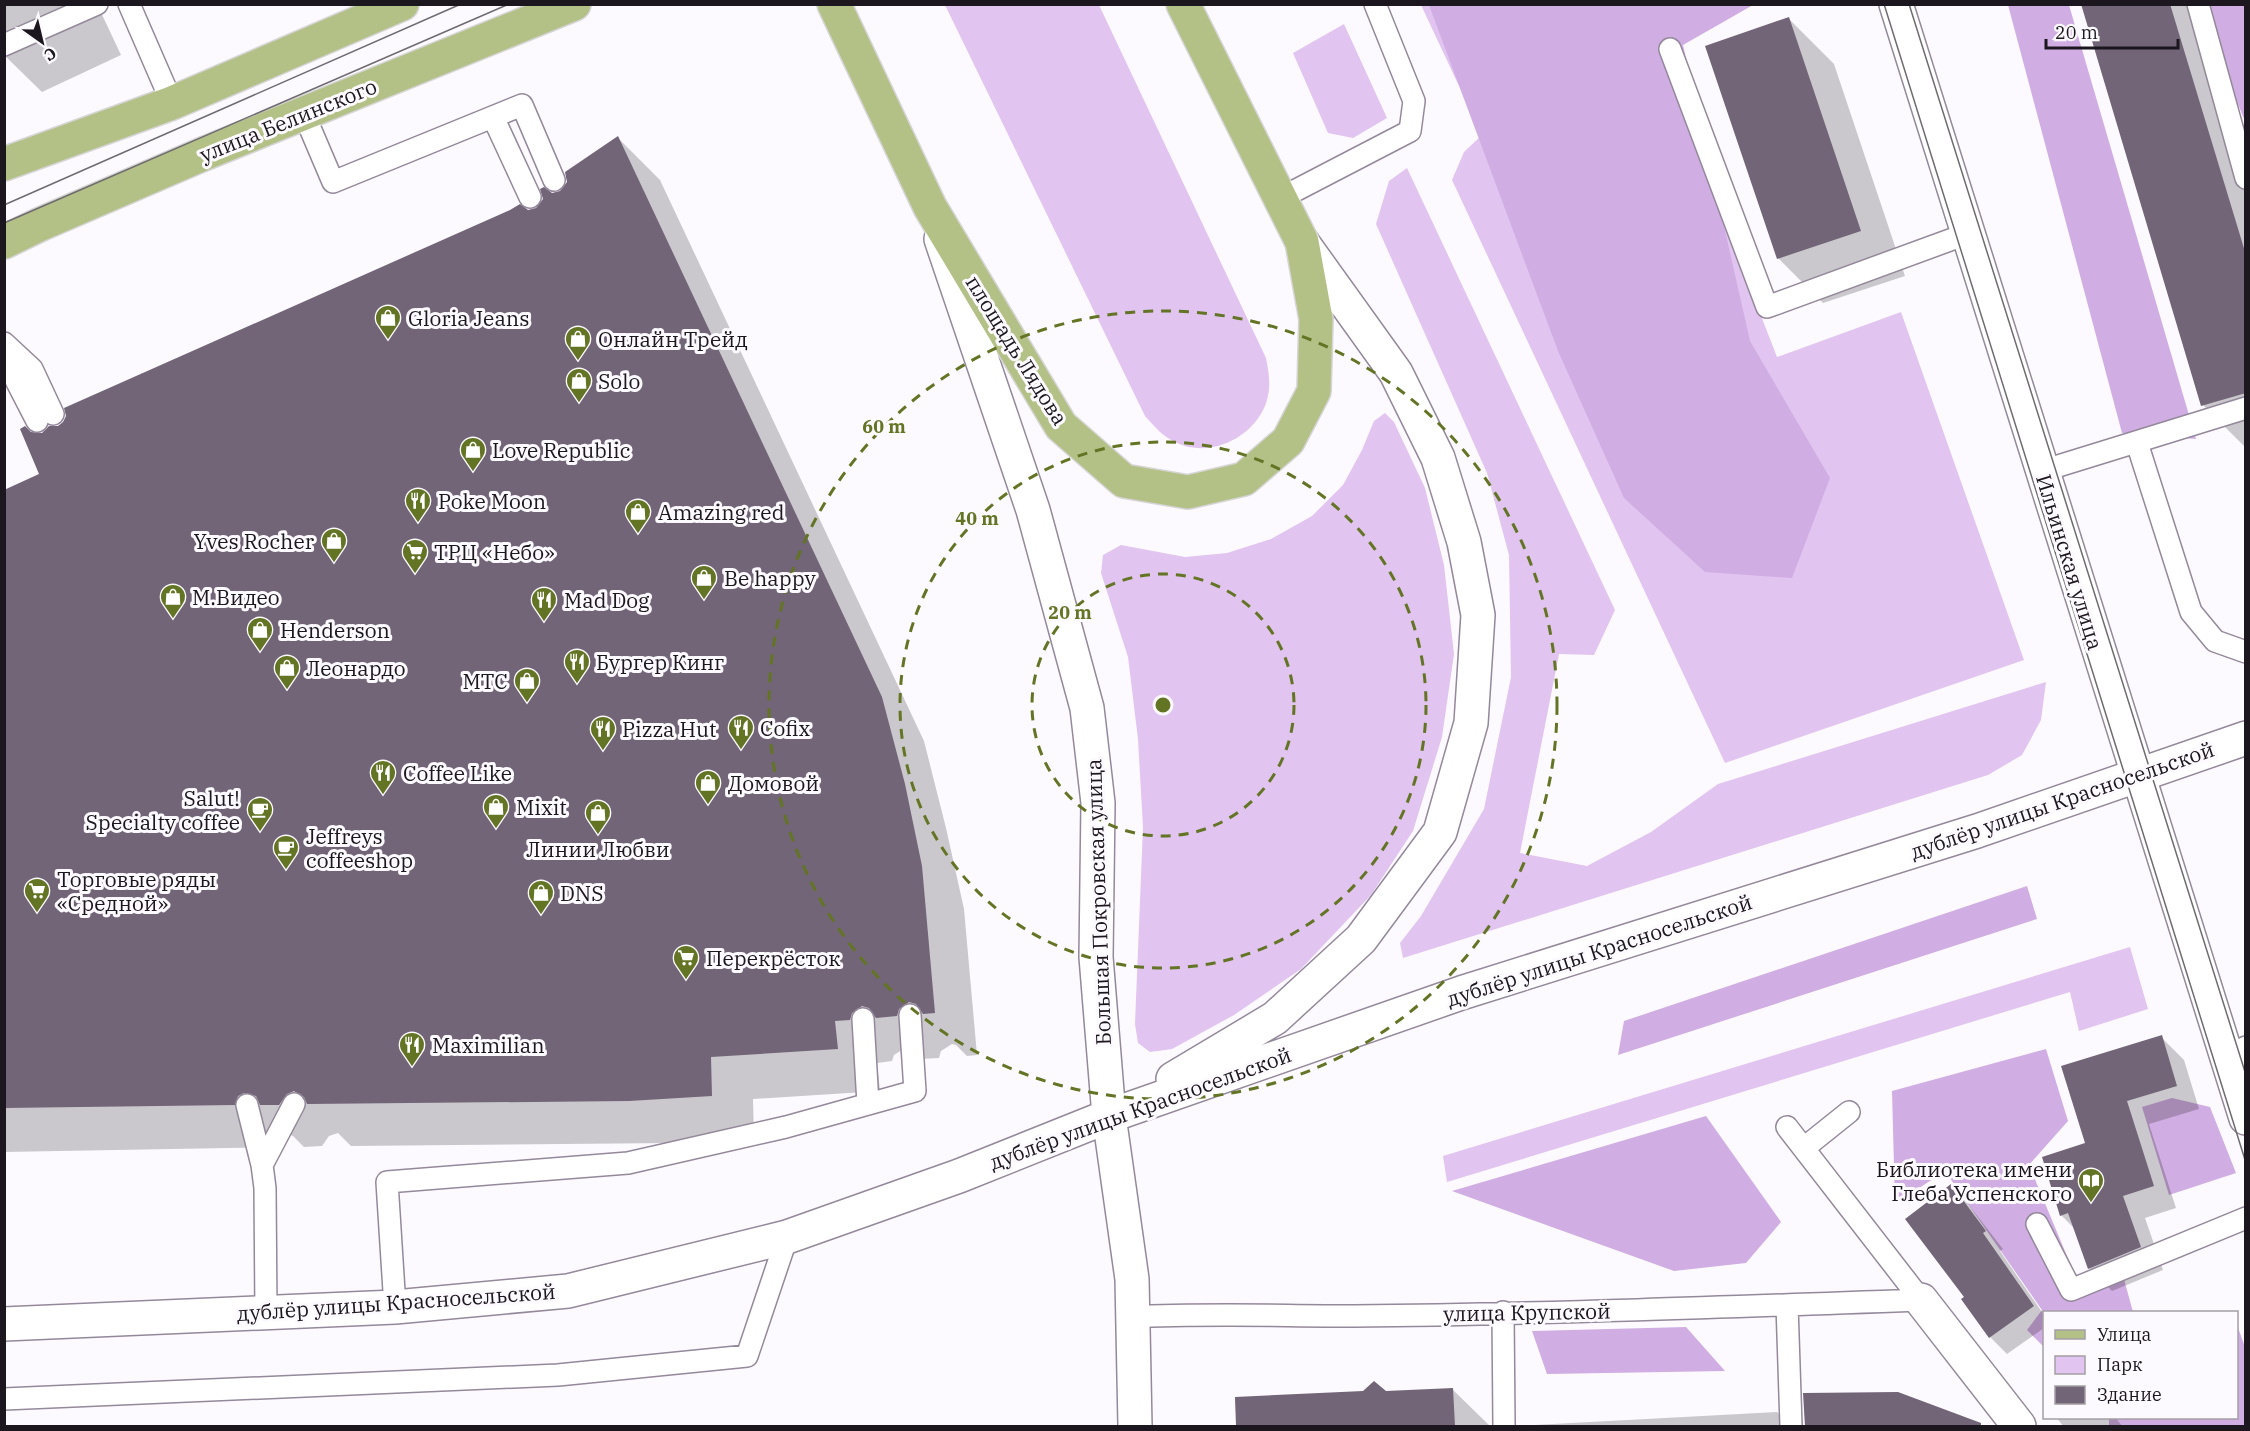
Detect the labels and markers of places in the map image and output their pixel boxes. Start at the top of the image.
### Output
shop icon: Gloria Jeans [373,303,403,341]
place label: Gloria Jeans [408,304,530,332]
shop icon: Онлайн Трейд [563,324,593,362]
place label: Онлайн Трейд [598,325,748,353]
shop icon: Solo [564,366,594,404]
place label: Solo [598,367,640,395]
shop icon: Love Republic [458,435,488,473]
place label: Love Republic [492,436,630,464]
restaurant icon: Poke Moon [403,486,433,524]
place label: Poke Moon [438,487,546,515]
shop icon: Amazing red [623,497,653,535]
place label: Amazing red [658,498,785,526]
shop icon: Yves Rocher [319,526,349,564]
place label: Yves Rocher [193,527,315,555]
supermarket icon: ТРЦ «Небо» [400,537,430,575]
place label: ТРЦ «Небо» [434,538,555,566]
shop icon: Be happy [689,563,719,601]
place label: Be happy [724,564,816,592]
shop icon: М.Видео [158,582,188,620]
place label: М.Видео [192,583,280,611]
restaurant icon: Mad Dog [529,585,559,623]
place label: Mad Dog [564,586,650,614]
shop icon: Henderson [245,615,275,653]
place label: Henderson [280,616,390,644]
restaurant icon: Бургер Кинг [562,647,592,685]
place label: Бургер Кинг [596,648,724,676]
shop icon: Леонардо [272,653,302,691]
place label: Леонардо [306,654,406,682]
shop icon: МТС [512,666,542,704]
place label: МТС [463,667,508,695]
centre of rings [1153,695,1173,715]
restaurant icon: Cofix [726,713,756,751]
restaurant icon: Pizza Hut [588,714,618,752]
place label: Cofix [760,714,810,742]
place label: Pizza Hut [622,715,716,743]
restaurant icon: Coffee Like [368,758,398,796]
place label: Coffee Like [403,759,512,787]
shop icon: Домовой [693,768,723,806]
place label: Домовой [728,769,819,797]
place label: Salut! Specialty coffee [86,784,240,836]
shop icon: Mixit [481,792,511,830]
place label: Mixit [516,793,567,821]
cafe icon: Salut! Specialty coffee [245,795,275,833]
shop icon: Линии Любви [583,798,613,836]
place label: Jeffreys coffeeshop [306,822,413,874]
cafe icon: Jeffreys coffeeshop [271,833,301,871]
place label: Линии Любви [526,835,670,863]
place label: Торговые ряды «Средной» [57,865,216,917]
supermarket icon: Торговые ряды «Средной» [22,876,52,914]
shop icon: DNS [526,878,556,916]
place label: DNS [560,879,604,907]
supermarket icon: Перекрёсток [671,943,701,981]
place label: Перекрёсток [706,944,840,972]
restaurant icon: Maximilian [397,1030,427,1068]
place label: Maximilian [432,1031,545,1059]
place label: Библиотека имени Глеба Успенского [1876,1155,2072,1207]
library icon: Библиотека имени Глеба Успенского [2076,1166,2106,1204]

